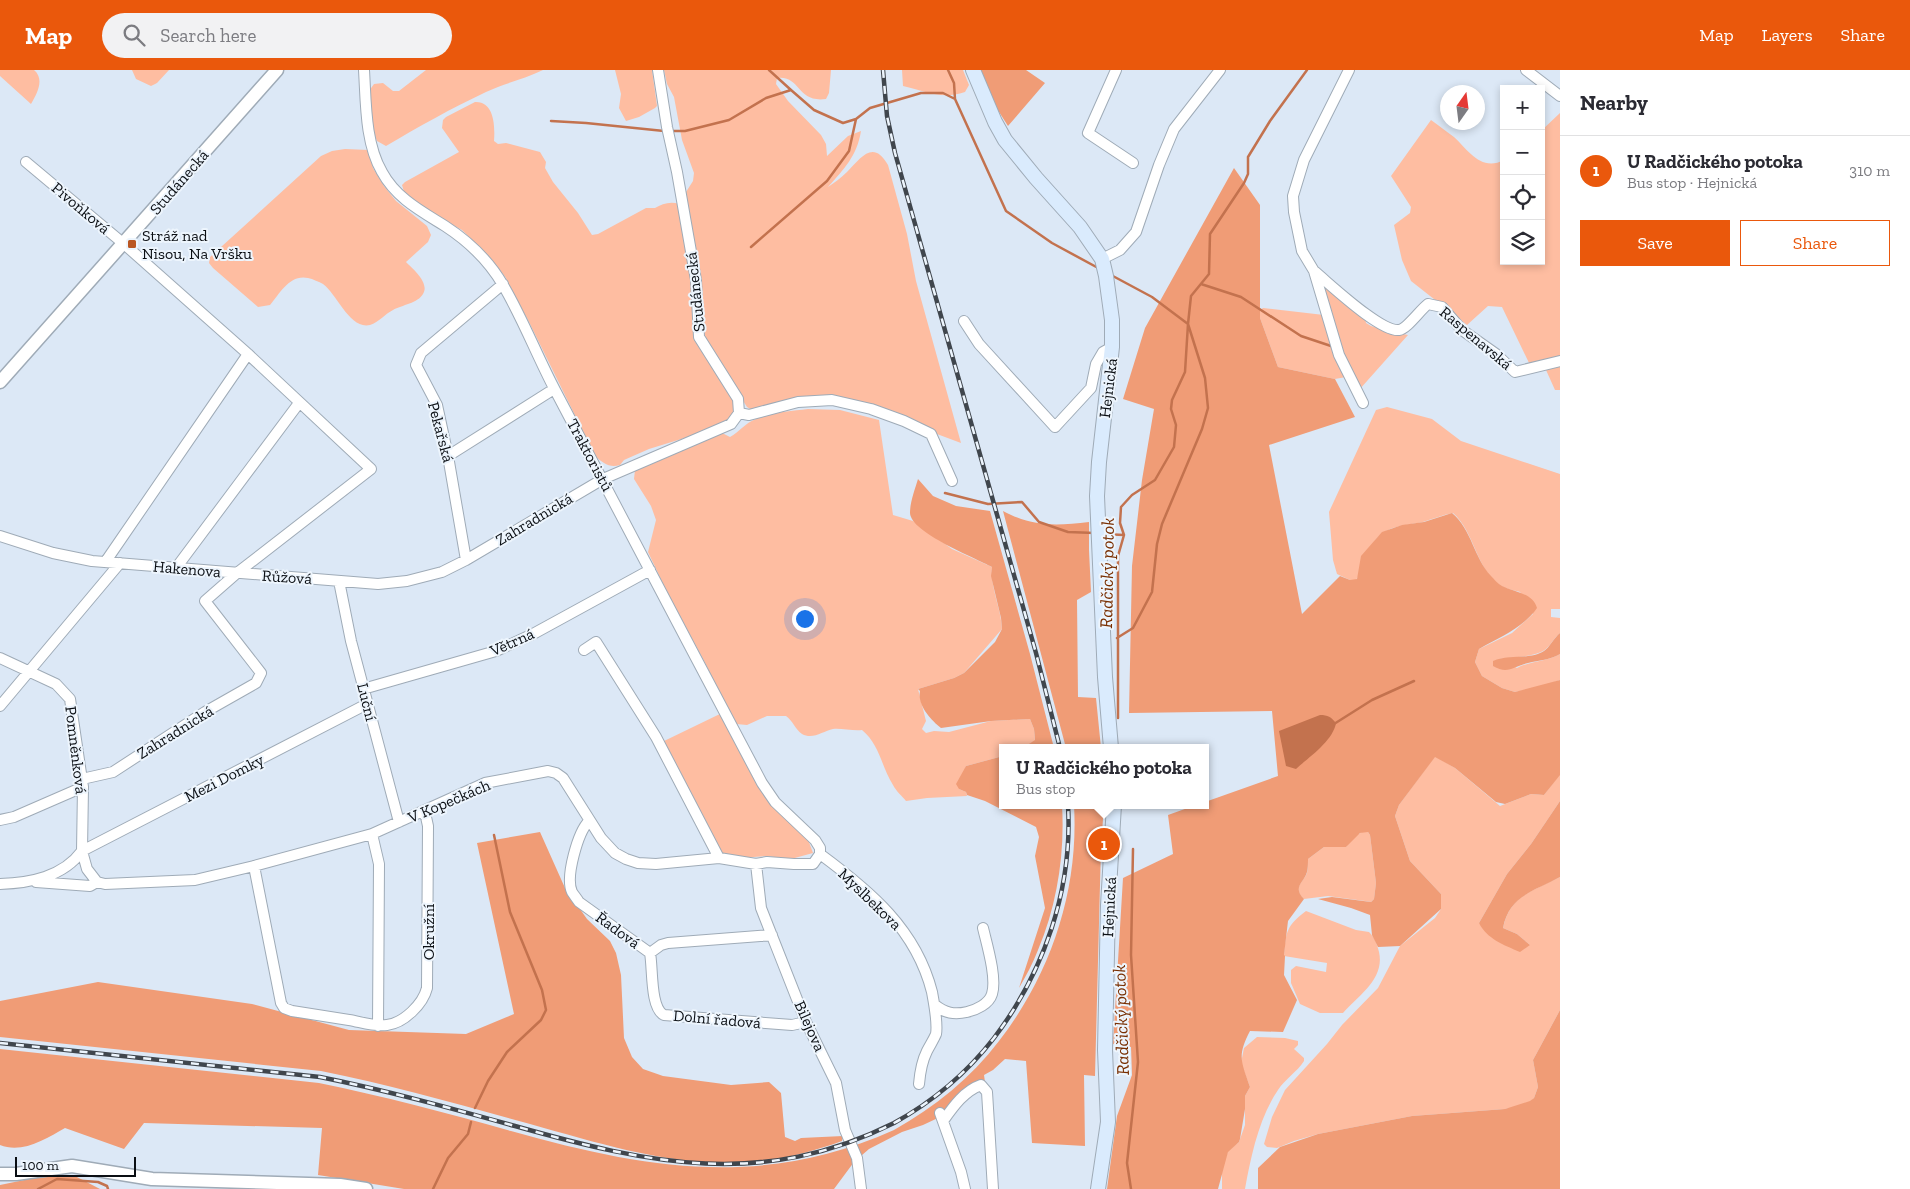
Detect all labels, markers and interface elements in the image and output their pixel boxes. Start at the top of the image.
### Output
search box [102,13,452,58]
text: Map [25,21,72,50]
icon: search [120,21,148,49]
text: Search here [160,24,257,47]
text: Map [1699,24,1734,46]
text: Layers [1762,24,1813,46]
text: Share [1841,24,1885,46]
north arrow [1440,85,1485,130]
map controls [1500,85,1545,265]
button: + [1500,85,1545,130]
text: Nearby [1580,90,1648,115]
button: − [1500,130,1545,175]
street label: Studánecká [146,145,213,218]
text: U Radčického potoka [1627,150,1803,173]
text: 1 [1593,161,1599,180]
text: 310 m [1849,161,1890,180]
text: Bus stop · Hejnická [1627,173,1757,192]
button: locate [1500,175,1545,220]
street label: Pivoňková [48,178,114,238]
button: layers [1500,220,1545,265]
button: Save [1580,220,1730,266]
button: Share [1740,220,1890,266]
place label: Stráž nad Nisou, Na Vršku [142,226,252,263]
marker: Stráž nad Nisou, Na Vršku [126,238,138,250]
street label: Studánecká [681,251,709,333]
street label: Raspenavská [1436,302,1516,374]
street label: Hejnická [1095,357,1121,419]
street label: Pekařská [424,400,458,465]
street label: Traktoristů [563,415,617,495]
street label: Zahradnická [492,489,576,549]
water label: Radčický potok [1095,518,1119,628]
street label: Hakenova [152,557,222,581]
street label: Růžová [261,566,313,588]
your location [792,606,818,632]
street label: Větrná [486,624,537,661]
street label: Luční [353,681,381,724]
street label: Zahradnická [133,701,217,763]
street label: Pomněnková [61,705,91,795]
popup [999,744,1209,809]
street label: Mezi Domky [181,750,268,806]
text: U Radčického potoka [1016,756,1192,779]
street label: V Kopečkách [404,775,493,827]
text: Bus stop [1016,779,1075,798]
pin: 1 [1088,825,1120,863]
street label: Myslbekova [834,864,906,934]
street label: Hejnická [1098,876,1120,938]
street label: Okružní [419,903,438,960]
street label: Řadová [592,908,644,953]
water label: Radčický potok [1108,964,1134,1076]
street label: Bilejova [790,998,830,1055]
street label: Dolní řadová [672,1006,762,1032]
scale bar [15,1154,136,1177]
text: 100 m [22,1157,59,1174]

